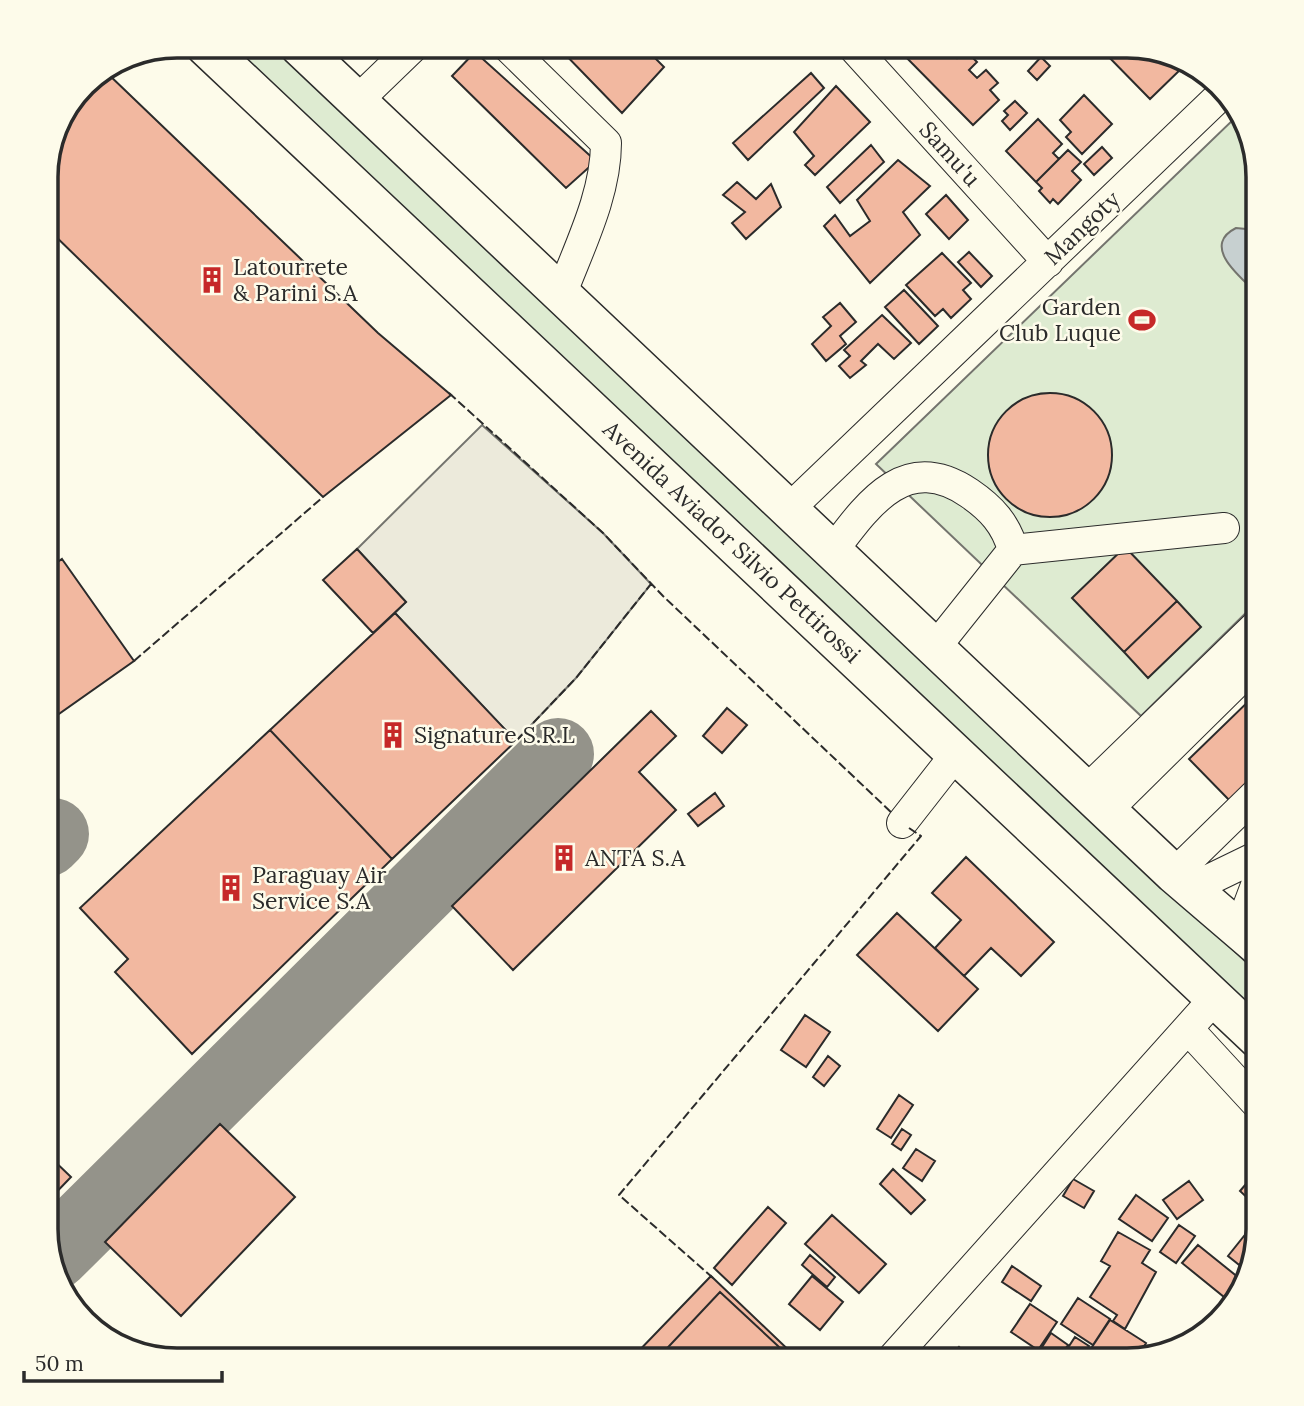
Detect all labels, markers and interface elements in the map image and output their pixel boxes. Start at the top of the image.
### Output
street label: Samu'u [914,115,987,192]
street label: Mangoty [1038,184,1126,271]
place label: Latourrete & Parini S.A [233,252,358,307]
building icon: Latourrete & Parini S.A [197,265,227,295]
place label: Garden Club Luque [999,292,1121,347]
sports icon: Garden Club Luque [1127,305,1157,335]
street label: Avenida Aviador Silvio Pettirossi [597,414,867,669]
building icon: Signature S.R.L [378,720,408,750]
place label: Signature S.R.L [414,720,575,749]
building icon: ANTA S.A [549,843,579,873]
place label: ANTA S.A [584,843,686,872]
place label: Paraguay Air Service S.A [252,860,386,915]
building icon: Paraguay Air Service S.A [216,873,246,903]
scale bar [24,1340,222,1384]
text: 50 m [35,1350,84,1377]

